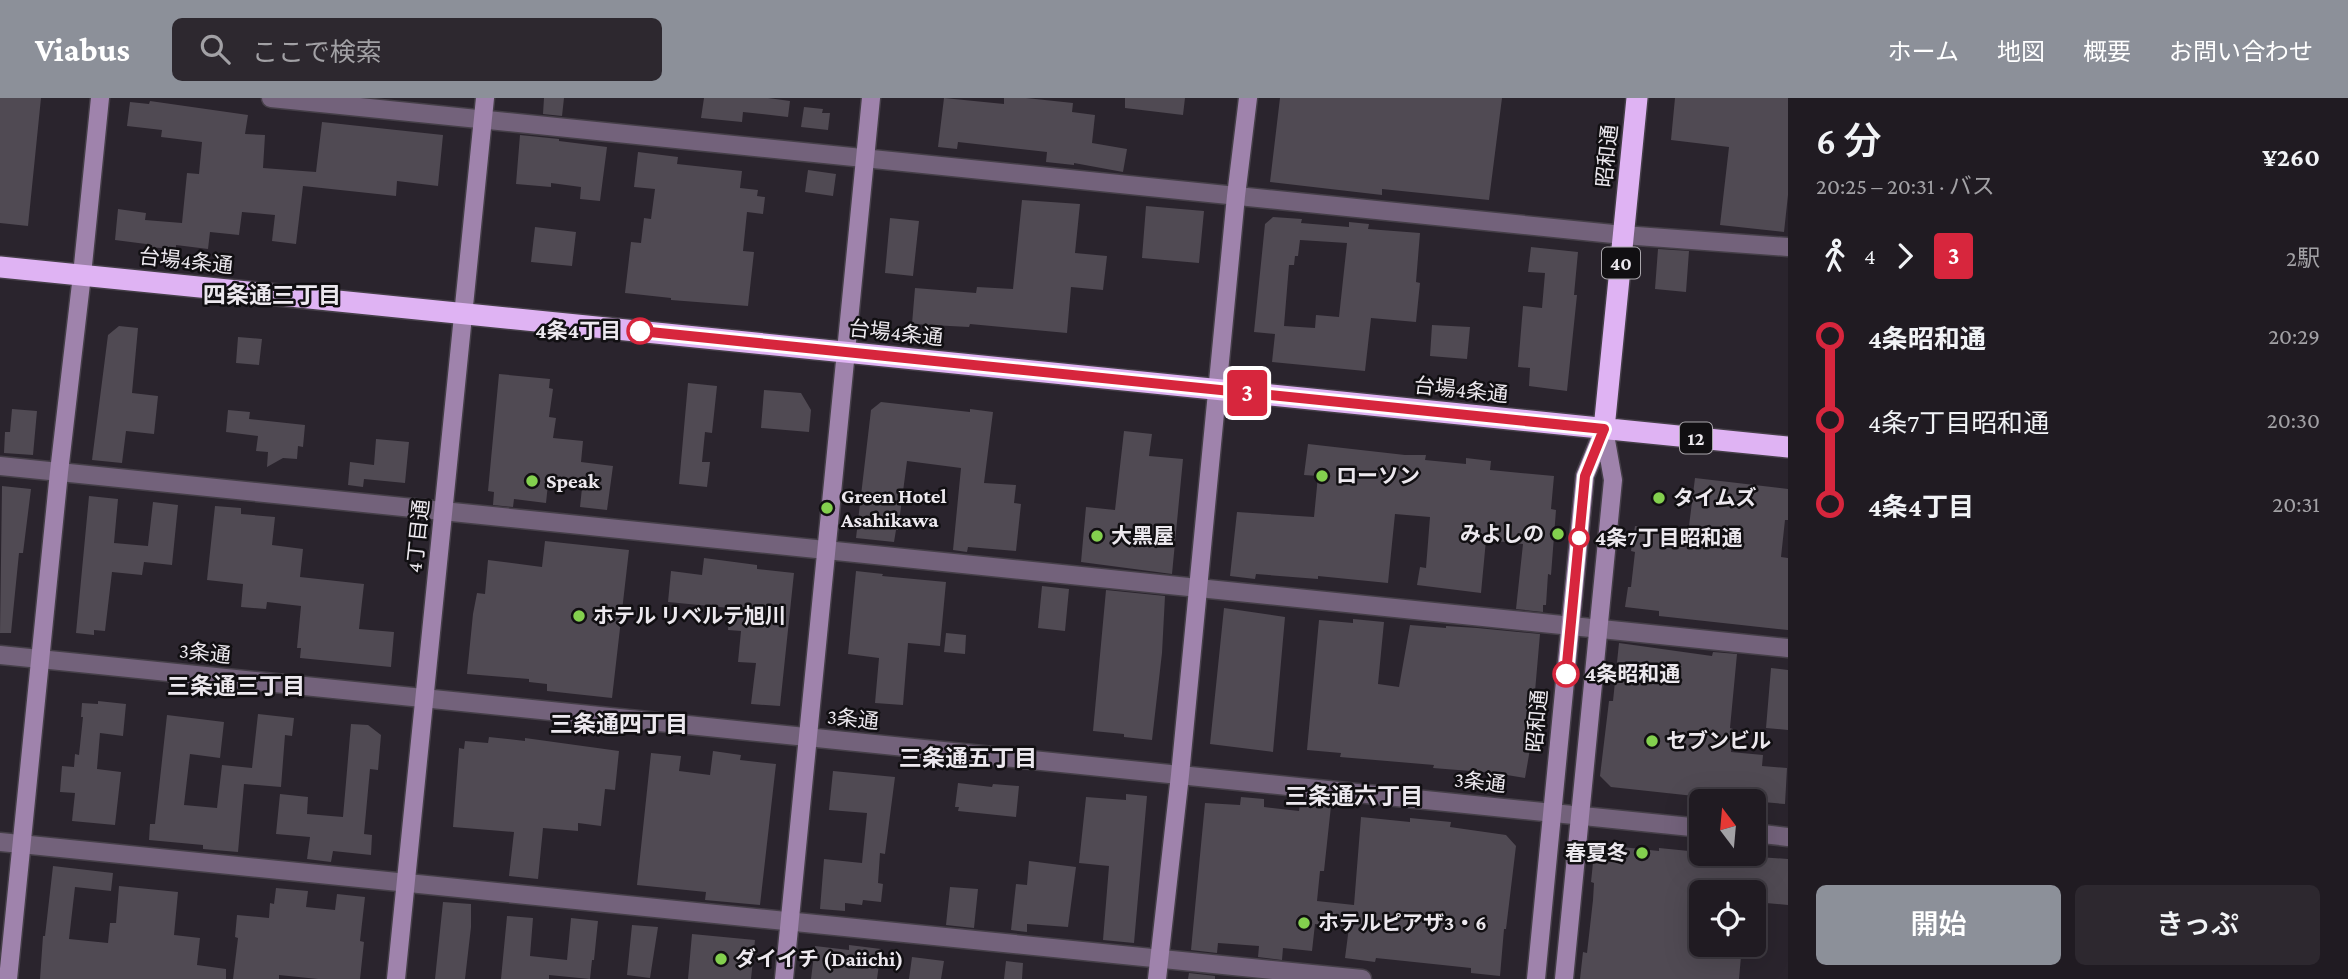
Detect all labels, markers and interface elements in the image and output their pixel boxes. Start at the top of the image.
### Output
search box [172,18,662,81]
icon: search [196,30,234,68]
text: Viabus [35,31,130,68]
text: ここで検索 [252,38,382,67]
text: ホーム [1888,38,1959,65]
text: 地図 [1997,38,2045,65]
text: 概要 [2083,38,2131,65]
text: お問い合わせ [2169,38,2313,65]
text: 6 分 [1816,120,1881,162]
street label: 昭和通 [1592,123,1622,189]
text: ¥260 [2262,143,2320,172]
text: 20:25 – 20:31 · バス [1816,173,1995,199]
icon: walk [1816,237,1854,275]
icon: forward [1886,237,1924,275]
text: 3 [1948,242,1959,269]
text: 4 [1864,243,1876,269]
street label: 台場4条通 [138,244,234,278]
text: 2駅 [2286,245,2320,271]
road number: 40 [1602,248,1640,279]
district label: 四条通三丁目 [203,282,341,308]
street label: 台場4条通 [848,316,944,350]
marker: 4条4丁目 [627,318,653,344]
place label: 4条4丁目 [535,319,621,343]
text: 20:29 [2268,323,2320,349]
text: 4条昭和通 [1868,325,1986,354]
line badge: 3 [1224,370,1270,416]
street label: 台場4条通 [1413,373,1509,407]
text: 3 [1241,379,1253,406]
text: 20:30 [2267,407,2320,433]
text: 4条7丁目昭和通 [1868,409,2049,438]
road number: 12 [1680,422,1712,454]
place label: ローソン [1336,464,1420,488]
marker: ローソン [1314,468,1330,484]
place label: Speak [546,469,600,493]
marker: Speak [524,473,540,489]
place label: Green Hotel Asahikawa [840,484,947,532]
place label: タイムズ [1673,486,1757,510]
marker: タイムズ [1651,490,1667,506]
text: 20:31 [2272,491,2320,517]
text: 4条4丁目 [1868,493,1974,522]
street label: 4丁目通 [402,498,434,574]
marker: Green Hotel Asahikawa [819,500,835,516]
place label: みよしの [1460,522,1544,546]
place label: 大黑屋 [1111,524,1174,548]
marker: みよしの [1550,526,1566,542]
place label: 4条7丁目昭和通 [1595,526,1743,550]
marker: 大黑屋 [1089,528,1105,544]
marker: 4条7丁目昭和通 [1569,528,1589,548]
place label: ホテル リベルテ旭川 [593,604,786,628]
marker: ホテル リベルテ旭川 [571,608,587,624]
street label: 3条通 [178,638,232,668]
marker: 4条昭和通 [1553,661,1579,687]
place label: 4条昭和通 [1585,662,1680,686]
district label: 三条通三丁目 [167,673,305,699]
street label: 昭和通 [1522,689,1552,753]
street label: 3条通 [826,704,880,734]
district label: 三条通四丁目 [550,711,688,737]
place label: セブンビル [1666,729,1771,753]
marker: セブンビル [1644,733,1660,749]
district label: 三条通五丁目 [899,745,1037,771]
street label: 3条通 [1453,767,1507,797]
district label: 三条通六丁目 [1285,783,1423,809]
north arrow [1689,789,1766,866]
map controls [1689,789,1766,957]
place label: 春夏冬 [1565,841,1628,865]
marker: 春夏冬 [1634,845,1650,861]
button: locate [1689,880,1766,957]
button: 開始 [1816,885,2061,965]
button: きっぷ [2075,885,2320,965]
place label: ホテルピアザ3・6 [1318,911,1487,935]
marker: ホテルピアザ3・6 [1296,915,1312,931]
place label: ダイイチ (Daiichi) [735,947,903,971]
marker: ダイイチ (Daiichi) [713,951,729,967]

